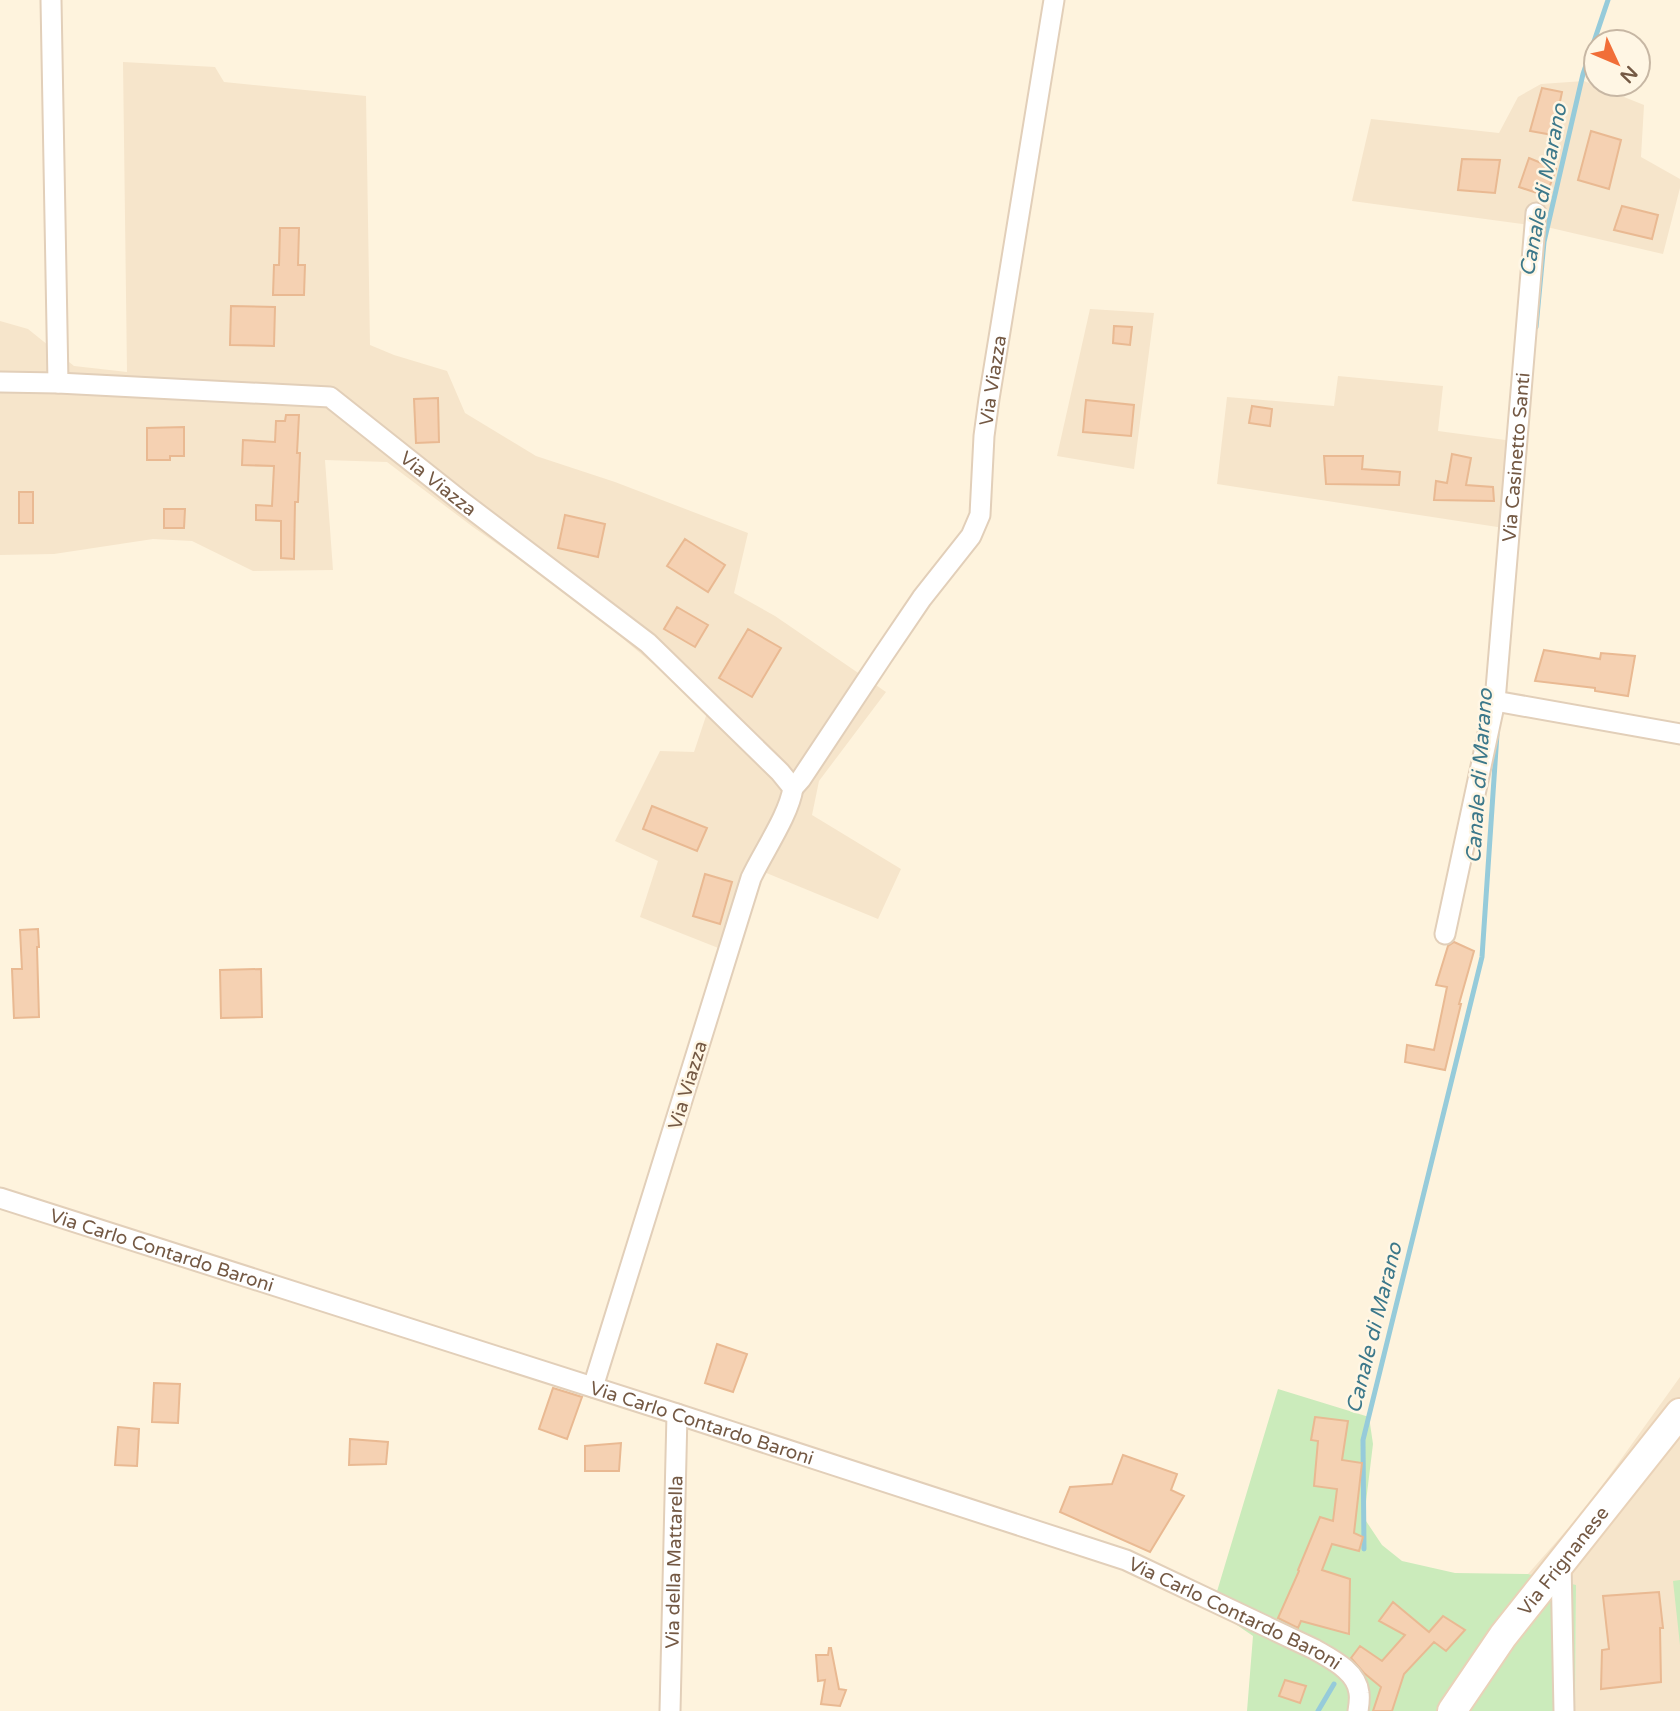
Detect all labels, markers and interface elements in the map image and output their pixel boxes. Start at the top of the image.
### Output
north arrow [1582,28,1652,98]
text: N [1615,61,1642,87]
water label: Canale di Marano [1515,101,1573,278]
street label: Via Viazza [976,334,1011,427]
street label: Via Casinetto Santi [1498,372,1535,543]
street label: Via Viazza [395,447,481,521]
water label: Canale di Marano [1461,687,1498,864]
street label: Via Viazza [664,1038,712,1132]
street label: Via Carlo Contardo Baroni [47,1205,276,1297]
water label: Canale di Marano [1341,1239,1408,1416]
street label: Via Carlo Contardo Baroni [587,1377,816,1470]
street label: Via della Mattarella [661,1475,688,1649]
street label: Via Frignanese [1514,1502,1614,1620]
street label: Via Carlo Contardo Baroni [1125,1553,1345,1674]

